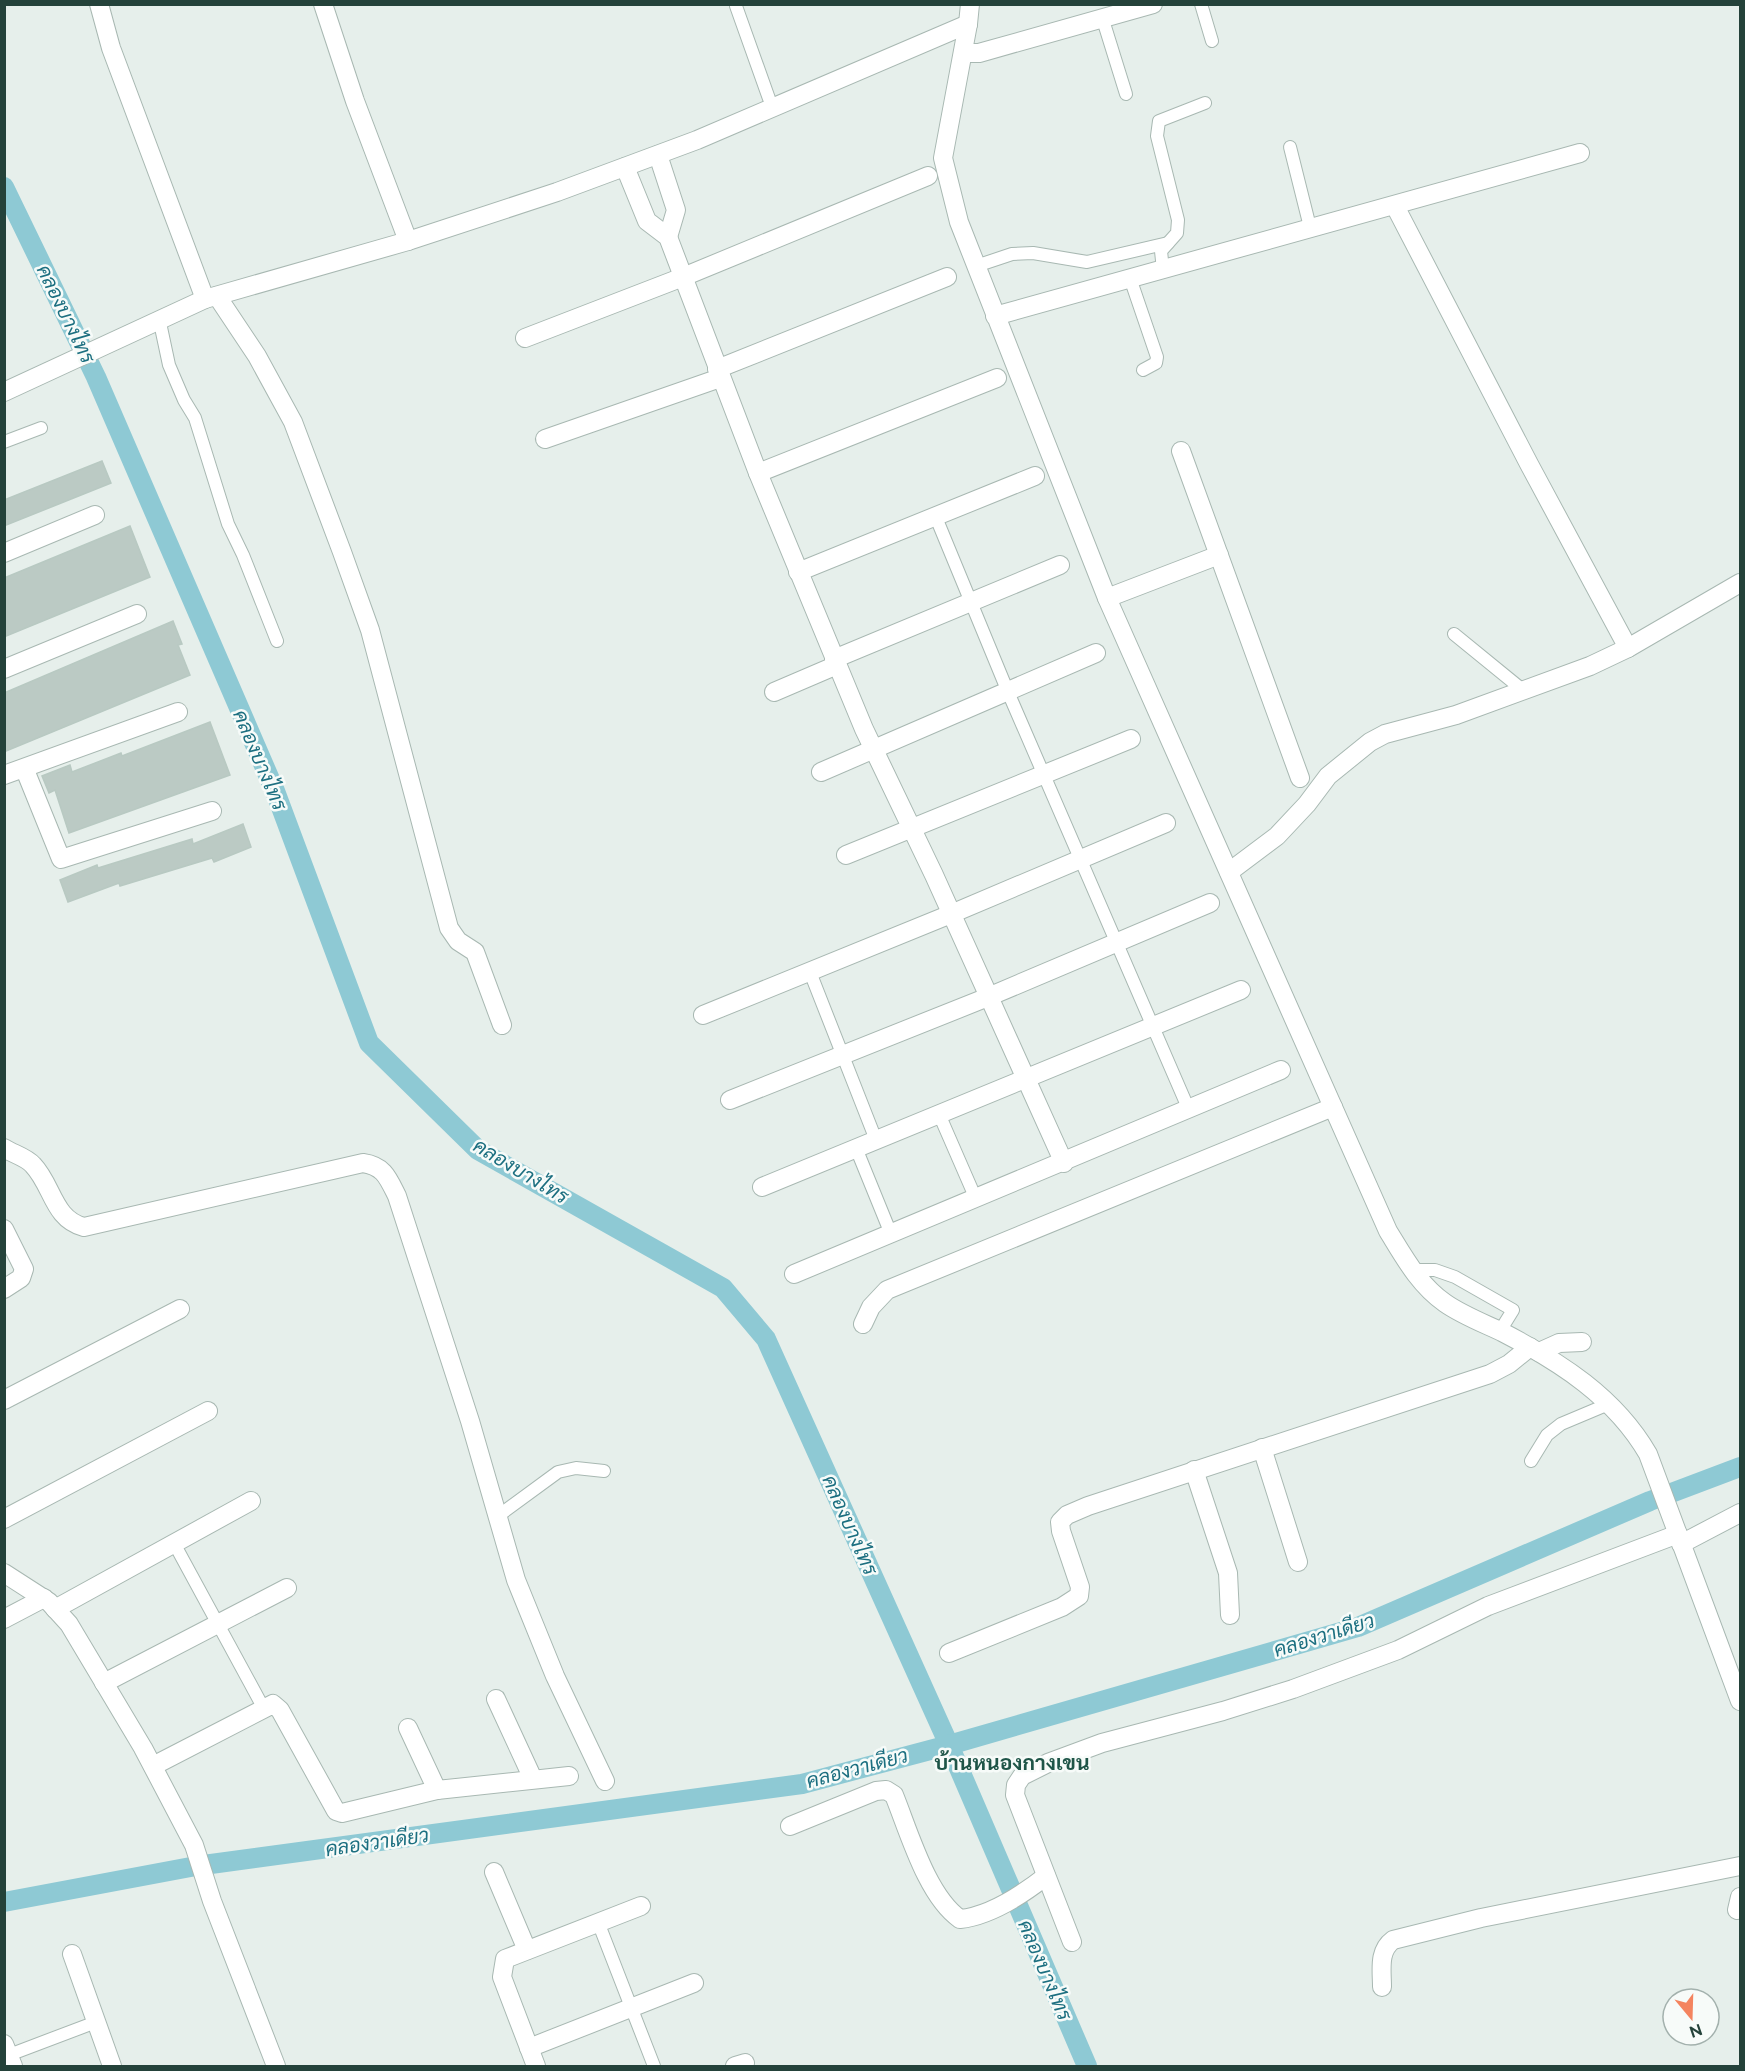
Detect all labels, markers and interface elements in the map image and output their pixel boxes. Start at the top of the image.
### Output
water label: คลองบางไทร [32,260,102,368]
water label: คลองบางไทร [228,706,293,815]
water label: คลองบางไทร [469,1132,575,1209]
water label: คลองบางไทร [817,1471,884,1580]
water label: คลองวาเดียว [1270,1607,1377,1662]
water label: คลองวาเดียว [803,1742,910,1793]
district label: บ้านหนองกางเขน [934,1750,1090,1775]
water label: คลองวาเดียว [324,1822,430,1861]
water label: คลองบางไทร [1013,1916,1078,2025]
north arrow [1661,1987,1721,2047]
text: N [1687,2020,1705,2042]

